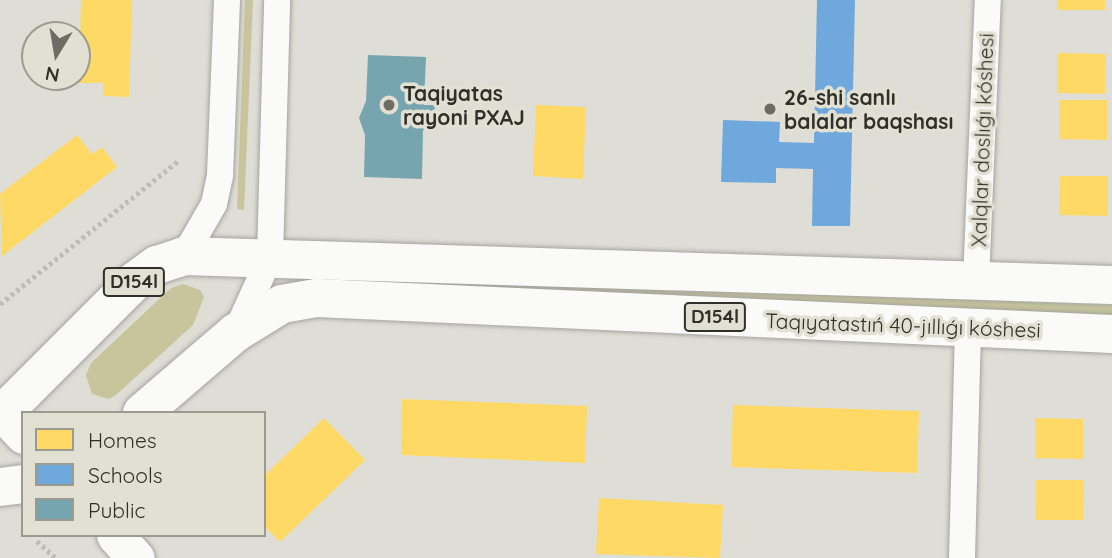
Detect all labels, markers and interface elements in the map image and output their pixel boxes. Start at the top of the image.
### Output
north arrow [21,21,91,91]
street label: Xalqlar doslıǵı kóshesi [966,33,998,247]
text: N [43,62,62,88]
place label: Taqiyatas rayoni PXAJ [403,80,525,130]
place label: 26-shi sanlı balalar baqshası [784,84,953,134]
marker: Taqiyatas rayoni PXAJ [381,97,397,113]
marker: 26-shi sanlı balalar baqshası [762,101,778,117]
road number: D154l [102,266,166,298]
road number: D154l [684,302,746,332]
street label: Taqıyatastıń 40-jıllıǵı kóshesi [765,308,1041,342]
legend [21,411,266,537]
text: Homes [88,427,157,453]
text: Schools [88,462,163,488]
text: Public [88,497,145,523]

